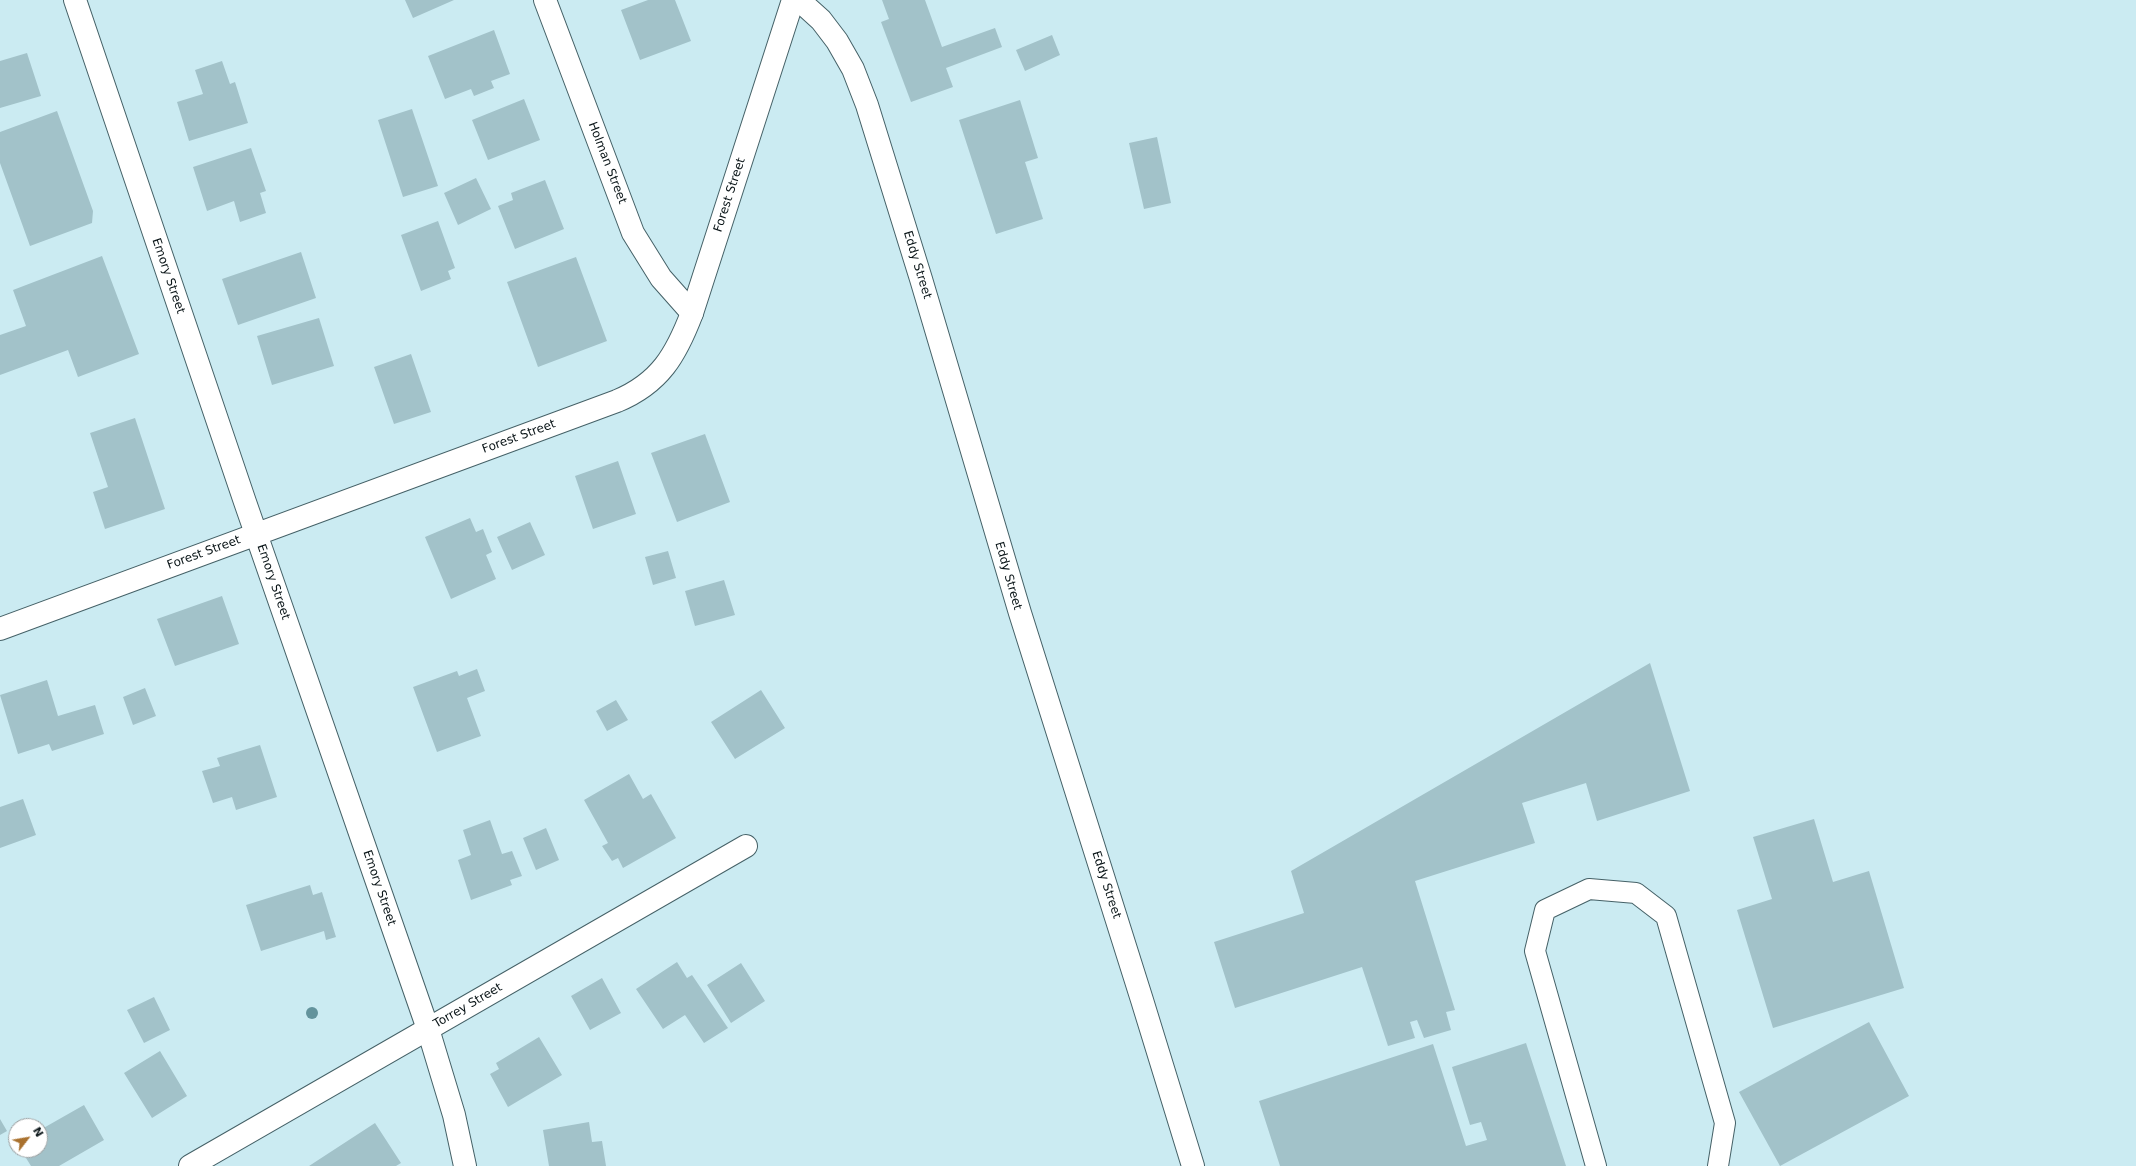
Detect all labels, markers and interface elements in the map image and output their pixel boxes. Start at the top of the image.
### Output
street label: Holman Street [585,120,629,206]
street label: Forest Street [711,156,749,234]
street label: Eddy Street [900,229,934,301]
street label: Emory Street [148,236,188,316]
street label: Forest Street [480,417,558,457]
street label: Forest Street [165,533,243,573]
street label: Eddy Street [991,540,1025,612]
street label: Emory Street [253,542,293,622]
street label: Emory Street [359,848,399,928]
street label: Eddy Street [1088,849,1124,921]
street label: Torrey Street [431,981,505,1031]
north arrow [8,1118,48,1158]
text: N [30,1125,46,1139]

